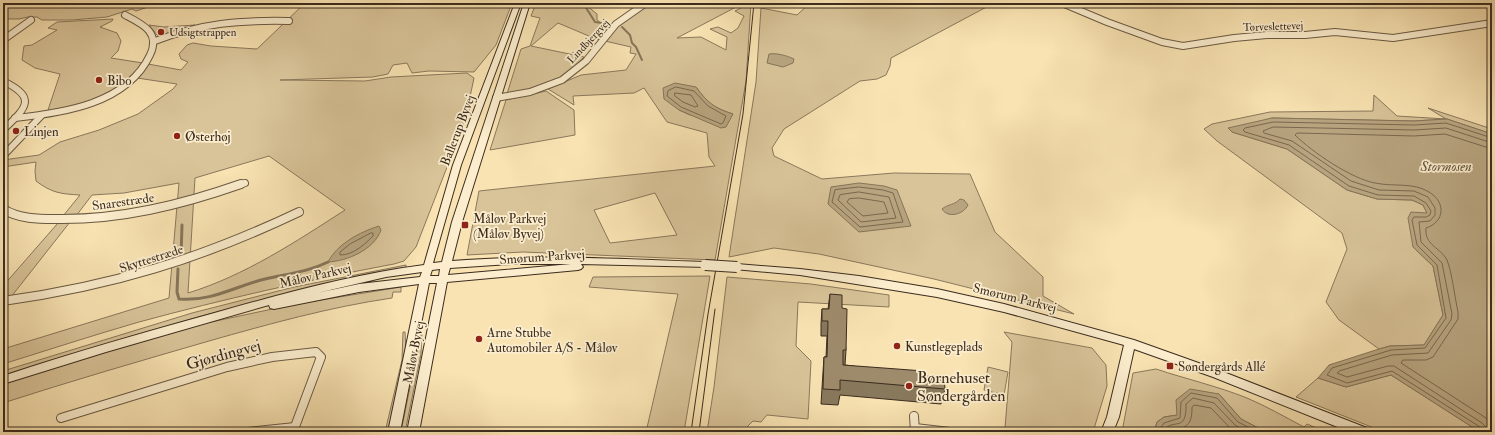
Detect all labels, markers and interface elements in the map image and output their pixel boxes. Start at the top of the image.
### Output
street label: Lindbjergvej [565,16,613,67]
street label: Tørveslettevej [1243,19,1303,35]
place label: Udsigtstrappen [169,26,237,40]
marker: Udsigtstrappen [156,27,166,37]
place label: Bibo [107,73,132,89]
marker: Bibo [94,75,104,85]
street label: Ballerup Byvej [437,93,480,169]
place label: Linjen [24,124,59,140]
marker: Linjen [11,126,21,136]
place label: Østerhøj [185,129,231,145]
marker: Østerhøj [172,131,182,141]
water label: Stormosen [1419,158,1472,175]
street label: Snarestræde [91,190,156,214]
place label: Måløv Parkvej (Måløv Byvej) [473,211,546,243]
marker: Måløv Parkvej (Måløv Byvej) [460,220,470,230]
street label: Skyttestræde [117,241,186,278]
street label: Smørum Parkvej [499,246,585,268]
street label: Måløv Parkvej [278,260,353,292]
street label: Smørum Parkvej [971,280,1058,316]
street label: Måløv Byvej [400,319,429,385]
place label: Arne Stubbe Automobiler A/S - Måløv [486,325,618,356]
marker: Arne Stubbe Automobiler A/S - Måløv [474,334,484,344]
street label: Gjørdingvej [184,335,263,375]
place label: Kunstlegeplads [905,339,983,356]
marker: Kunstlegeplads [892,341,902,351]
place label: Søndergårds Allé [1178,359,1266,375]
marker: Søndergårds Allé [1165,361,1175,371]
place label: Børnehuset Søndergården [917,368,1005,406]
marker: Børnehuset Søndergården [904,381,914,391]

